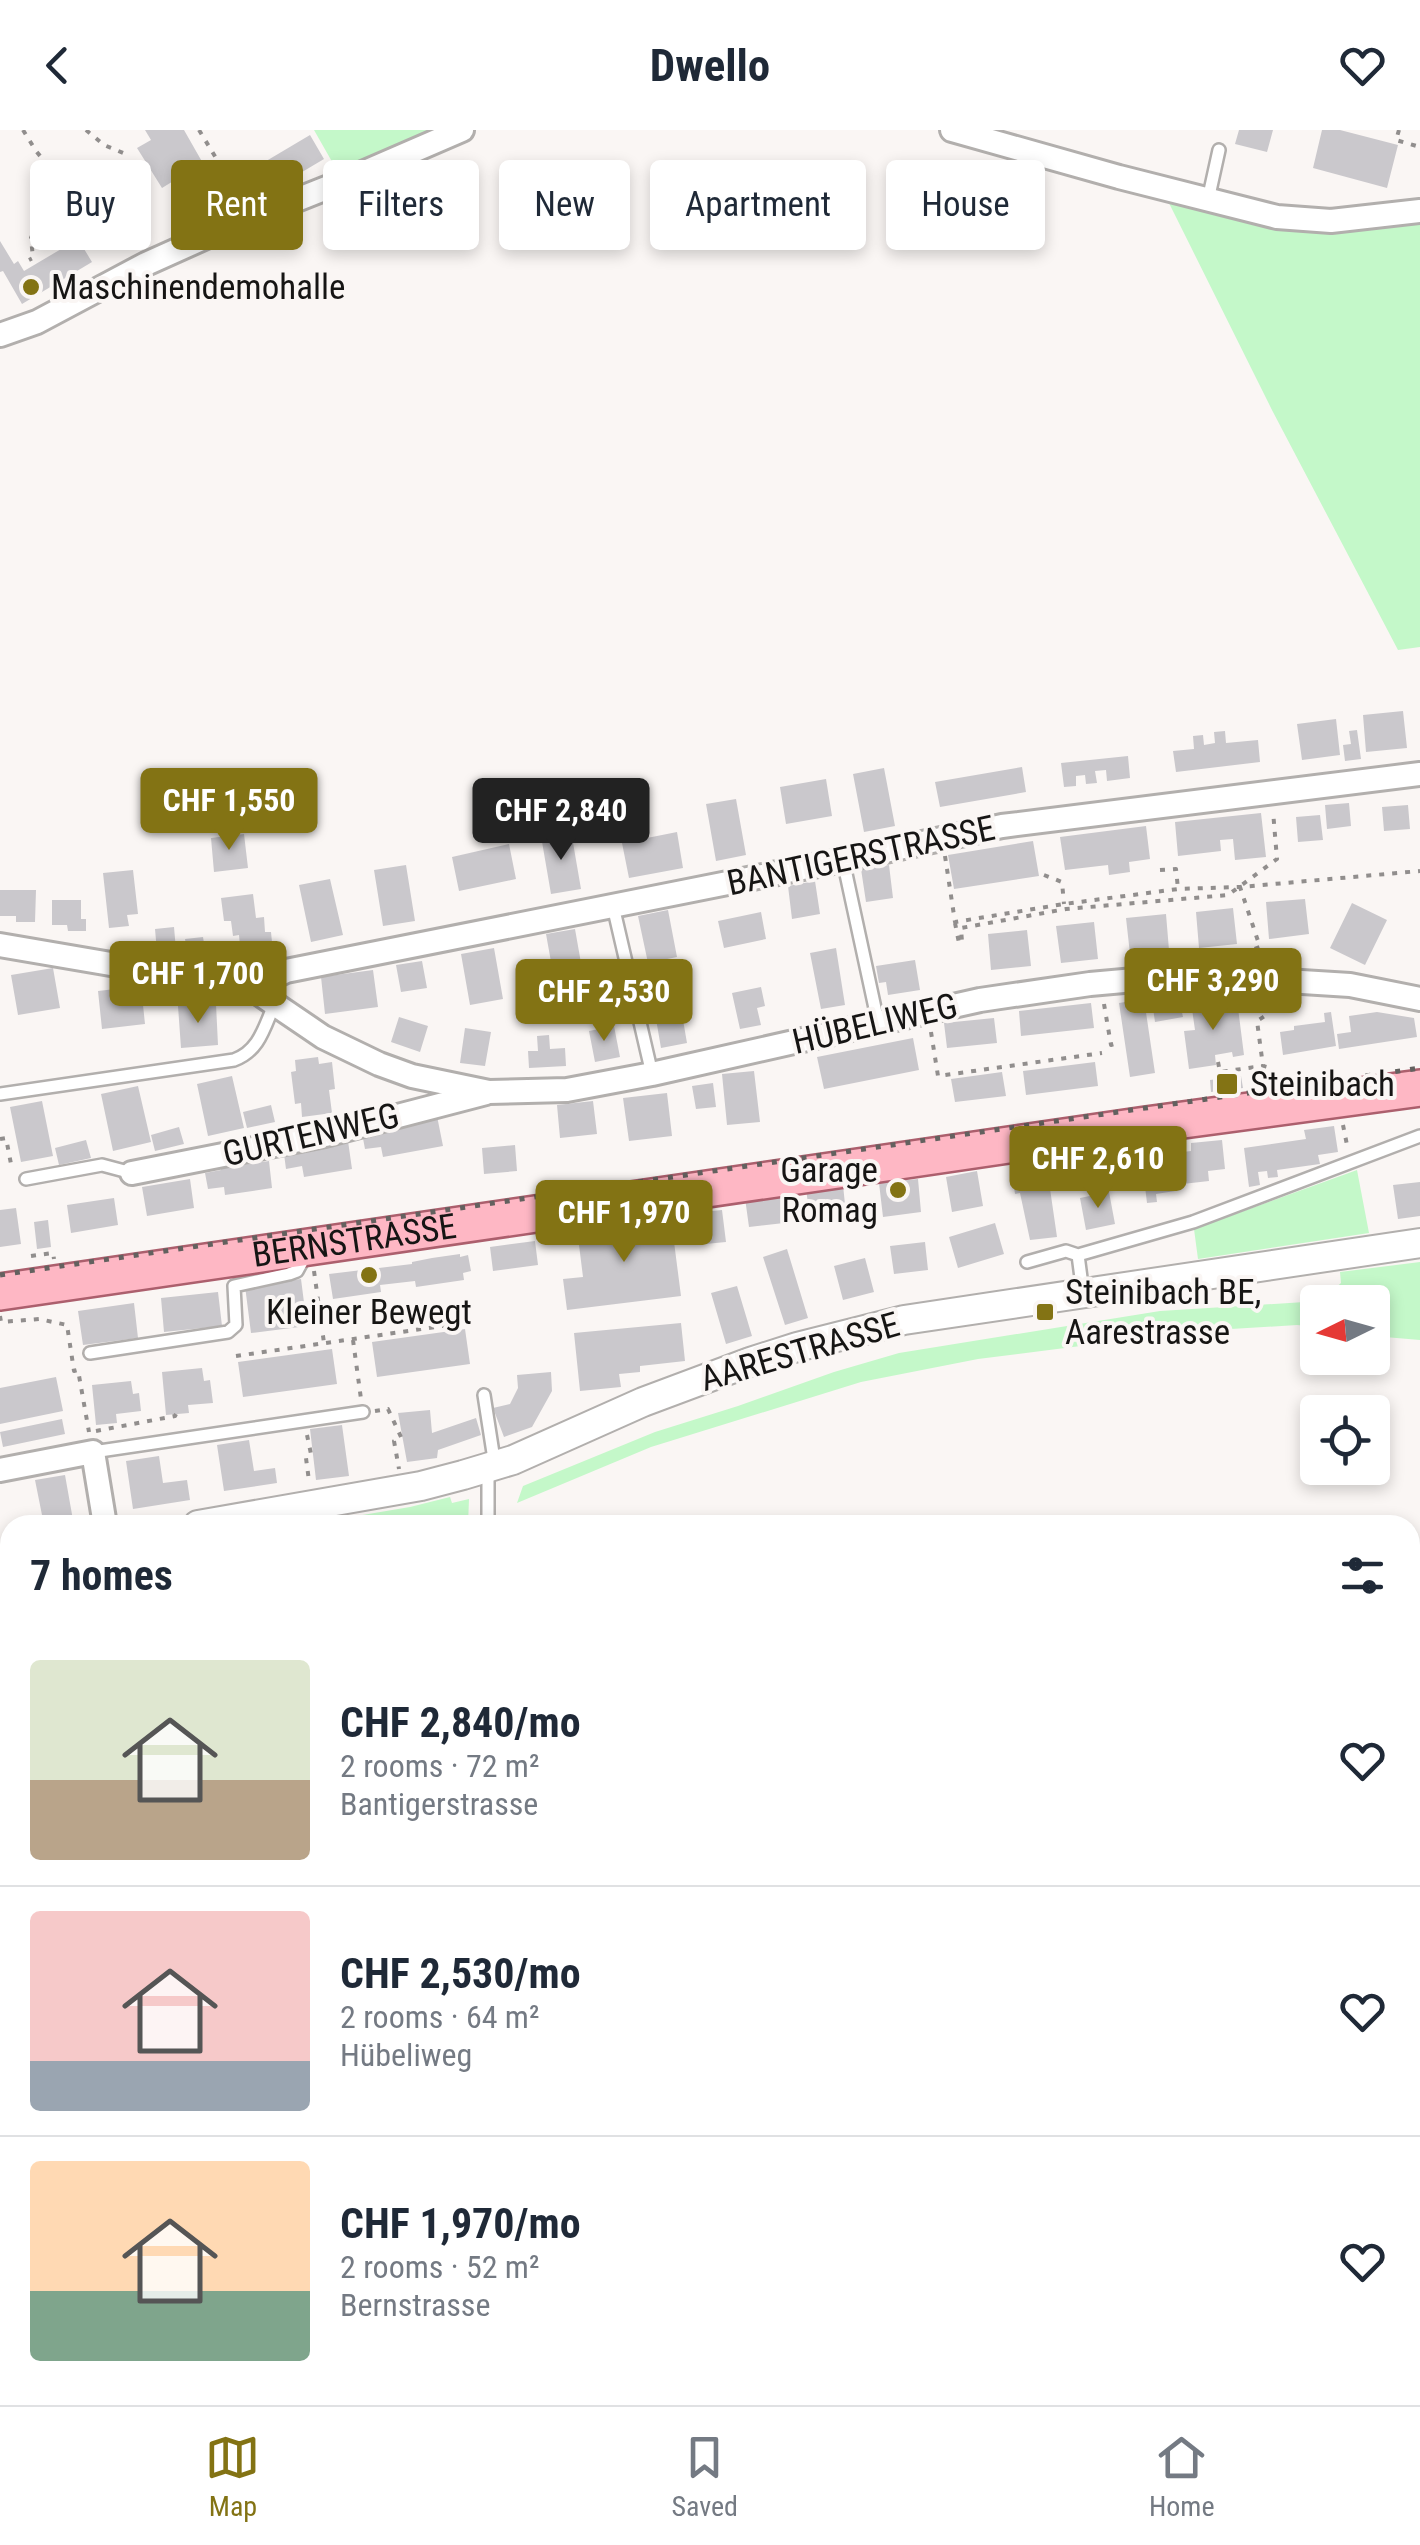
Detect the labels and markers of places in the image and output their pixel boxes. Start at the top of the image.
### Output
place label: Maschinendemohalle [51,267,345,308]
marker: Maschinendemohalle [20,276,42,298]
pin: CHF 1,550 [115,768,343,853]
pin: CHF 2,840 [447,778,675,863]
pin: CHF 1,700 [84,941,312,1026]
pin: CHF 3,290 [1099,948,1327,1033]
pin: CHF 2,530 [490,959,718,1044]
place label: Steinibach [1250,1064,1395,1105]
marker: Steinibach [1214,1071,1240,1097]
pin: CHF 2,610 [984,1126,1212,1211]
place label: Garage Romag [780,1150,878,1231]
marker: Garage Romag [887,1179,909,1201]
pin: CHF 1,970 [510,1180,738,1265]
marker: Kleiner Bewegt [358,1264,380,1286]
place label: Steinibach BE, Aarestrasse [1065,1272,1261,1353]
place label: Kleiner Bewegt [266,1292,472,1333]
marker: Steinibach BE, Aarestrasse [1034,1301,1056,1323]

